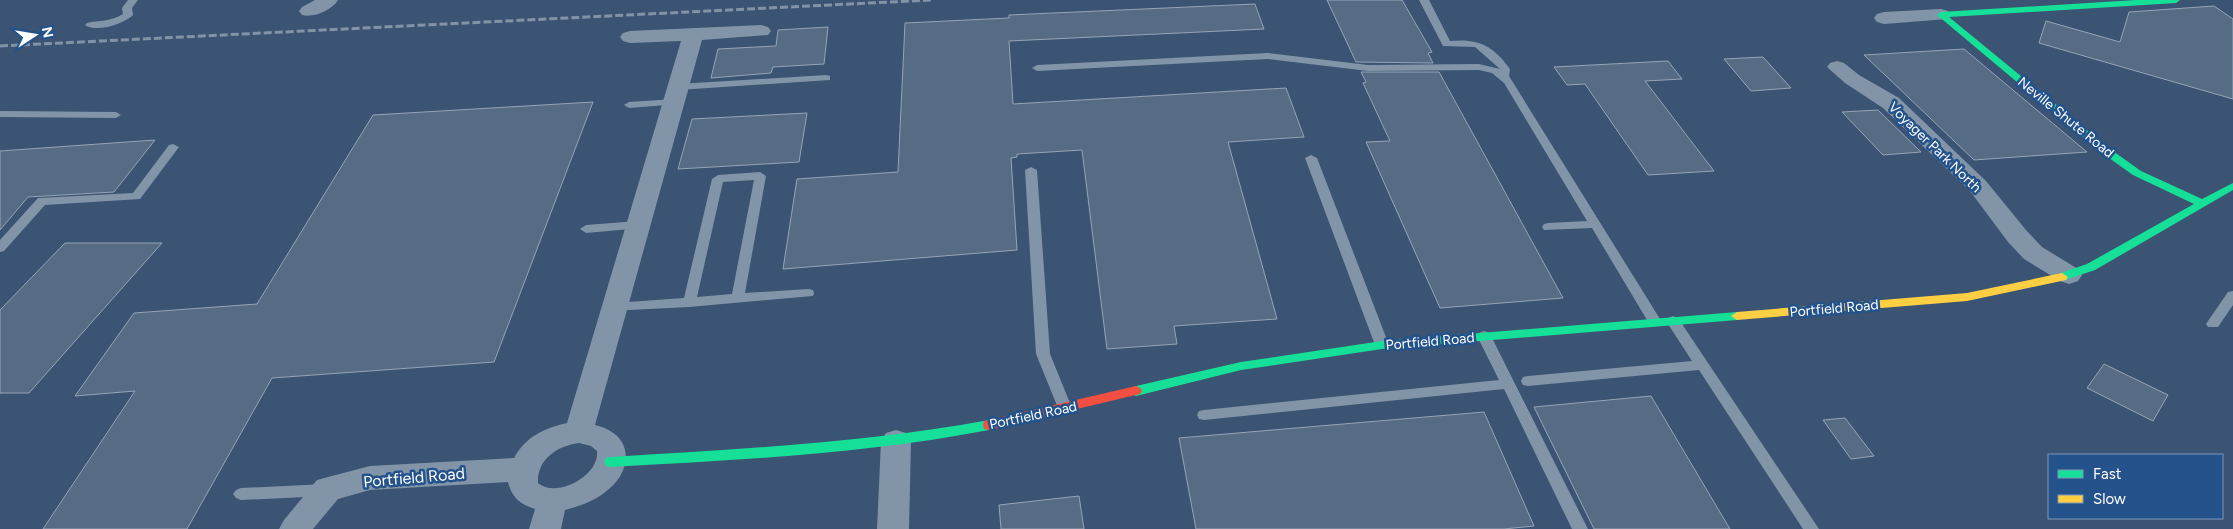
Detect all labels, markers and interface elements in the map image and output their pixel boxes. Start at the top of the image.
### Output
north arrow [10,10,60,60]
text: N [38,25,57,39]
street label: Neville Shute Road [2014,73,2117,161]
street label: Voyager Park North [1885,99,1985,196]
street label: Portfield Road [1789,296,1879,321]
street label: Portfield Road [1385,329,1475,354]
street label: Portfield Road [988,398,1078,433]
legend [2048,454,2223,519]
street label: Portfield Road [362,464,466,491]
text: Fast [2093,465,2122,483]
text: Slow [2093,490,2126,508]

